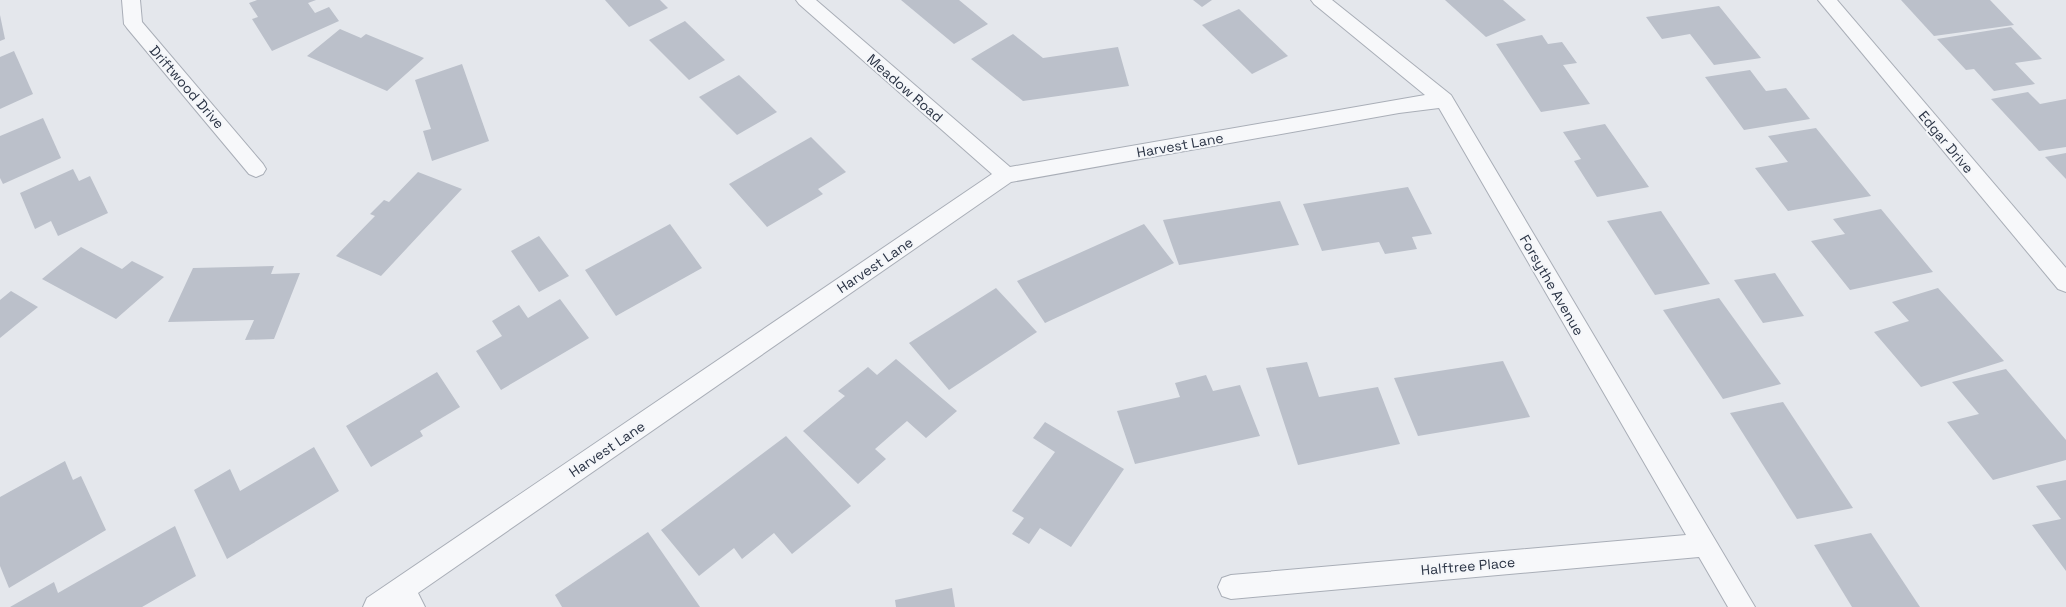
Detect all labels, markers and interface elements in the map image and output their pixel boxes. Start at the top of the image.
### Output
street label: Driftwood Drive [146,42,228,132]
street label: Meadow Road [863,50,947,126]
street label: Edgar Drive [1915,107,1977,177]
street label: Harvest Lane [1135,129,1225,161]
street label: Forsythe Avenue [1516,231,1588,339]
street label: Harvest Lane [834,233,916,297]
street label: Harvest Lane [566,417,648,481]
street label: Halftree Place [1420,553,1516,579]

